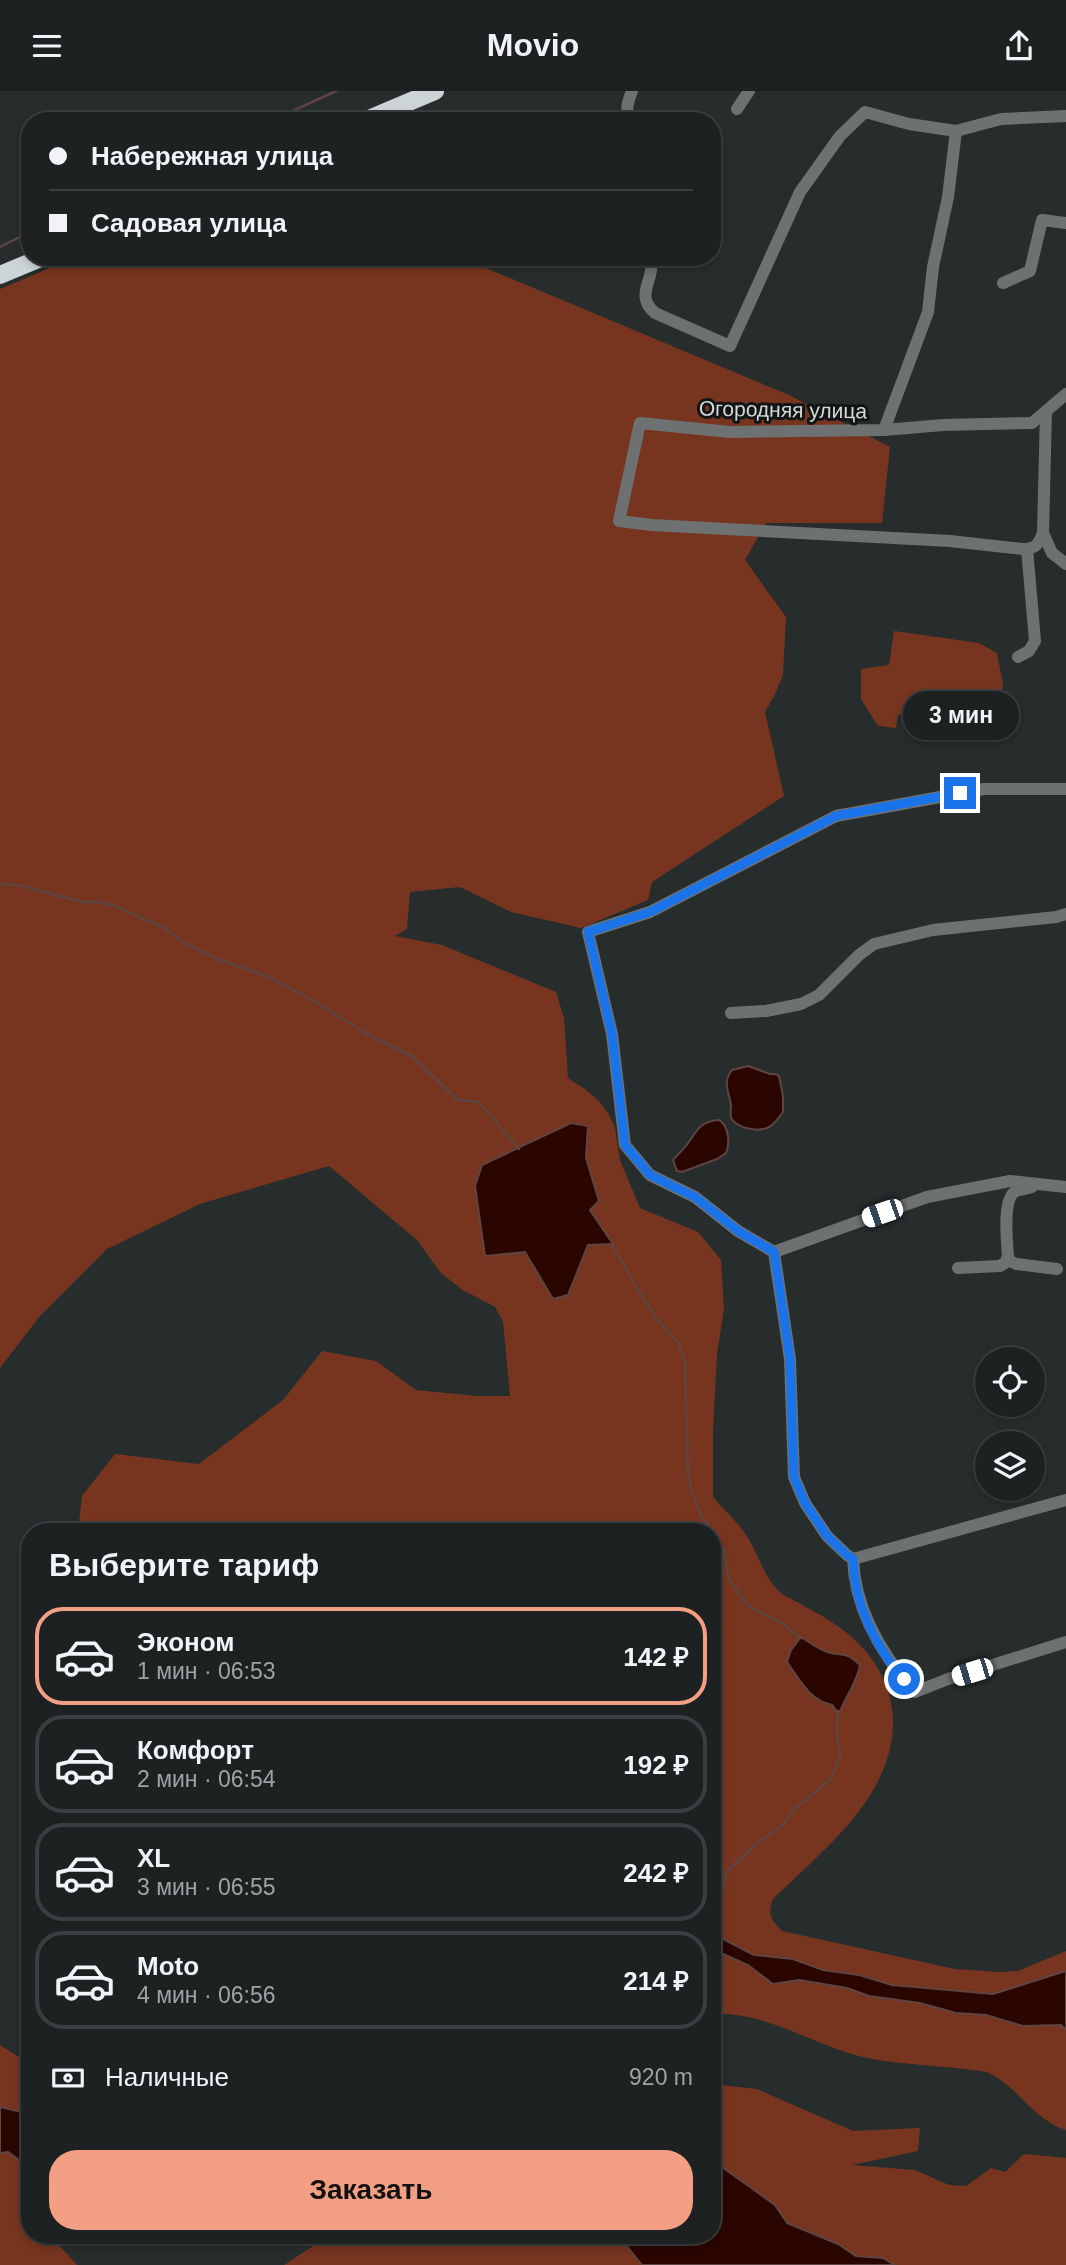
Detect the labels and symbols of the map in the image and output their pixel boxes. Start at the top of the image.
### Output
street label: Огородняя улица [699,397,868,422]
callout: 3 мин [902,691,1018,741]
route end [944,777,976,809]
car [859,1196,906,1230]
car [949,1656,996,1688]
route start [888,1663,920,1695]

